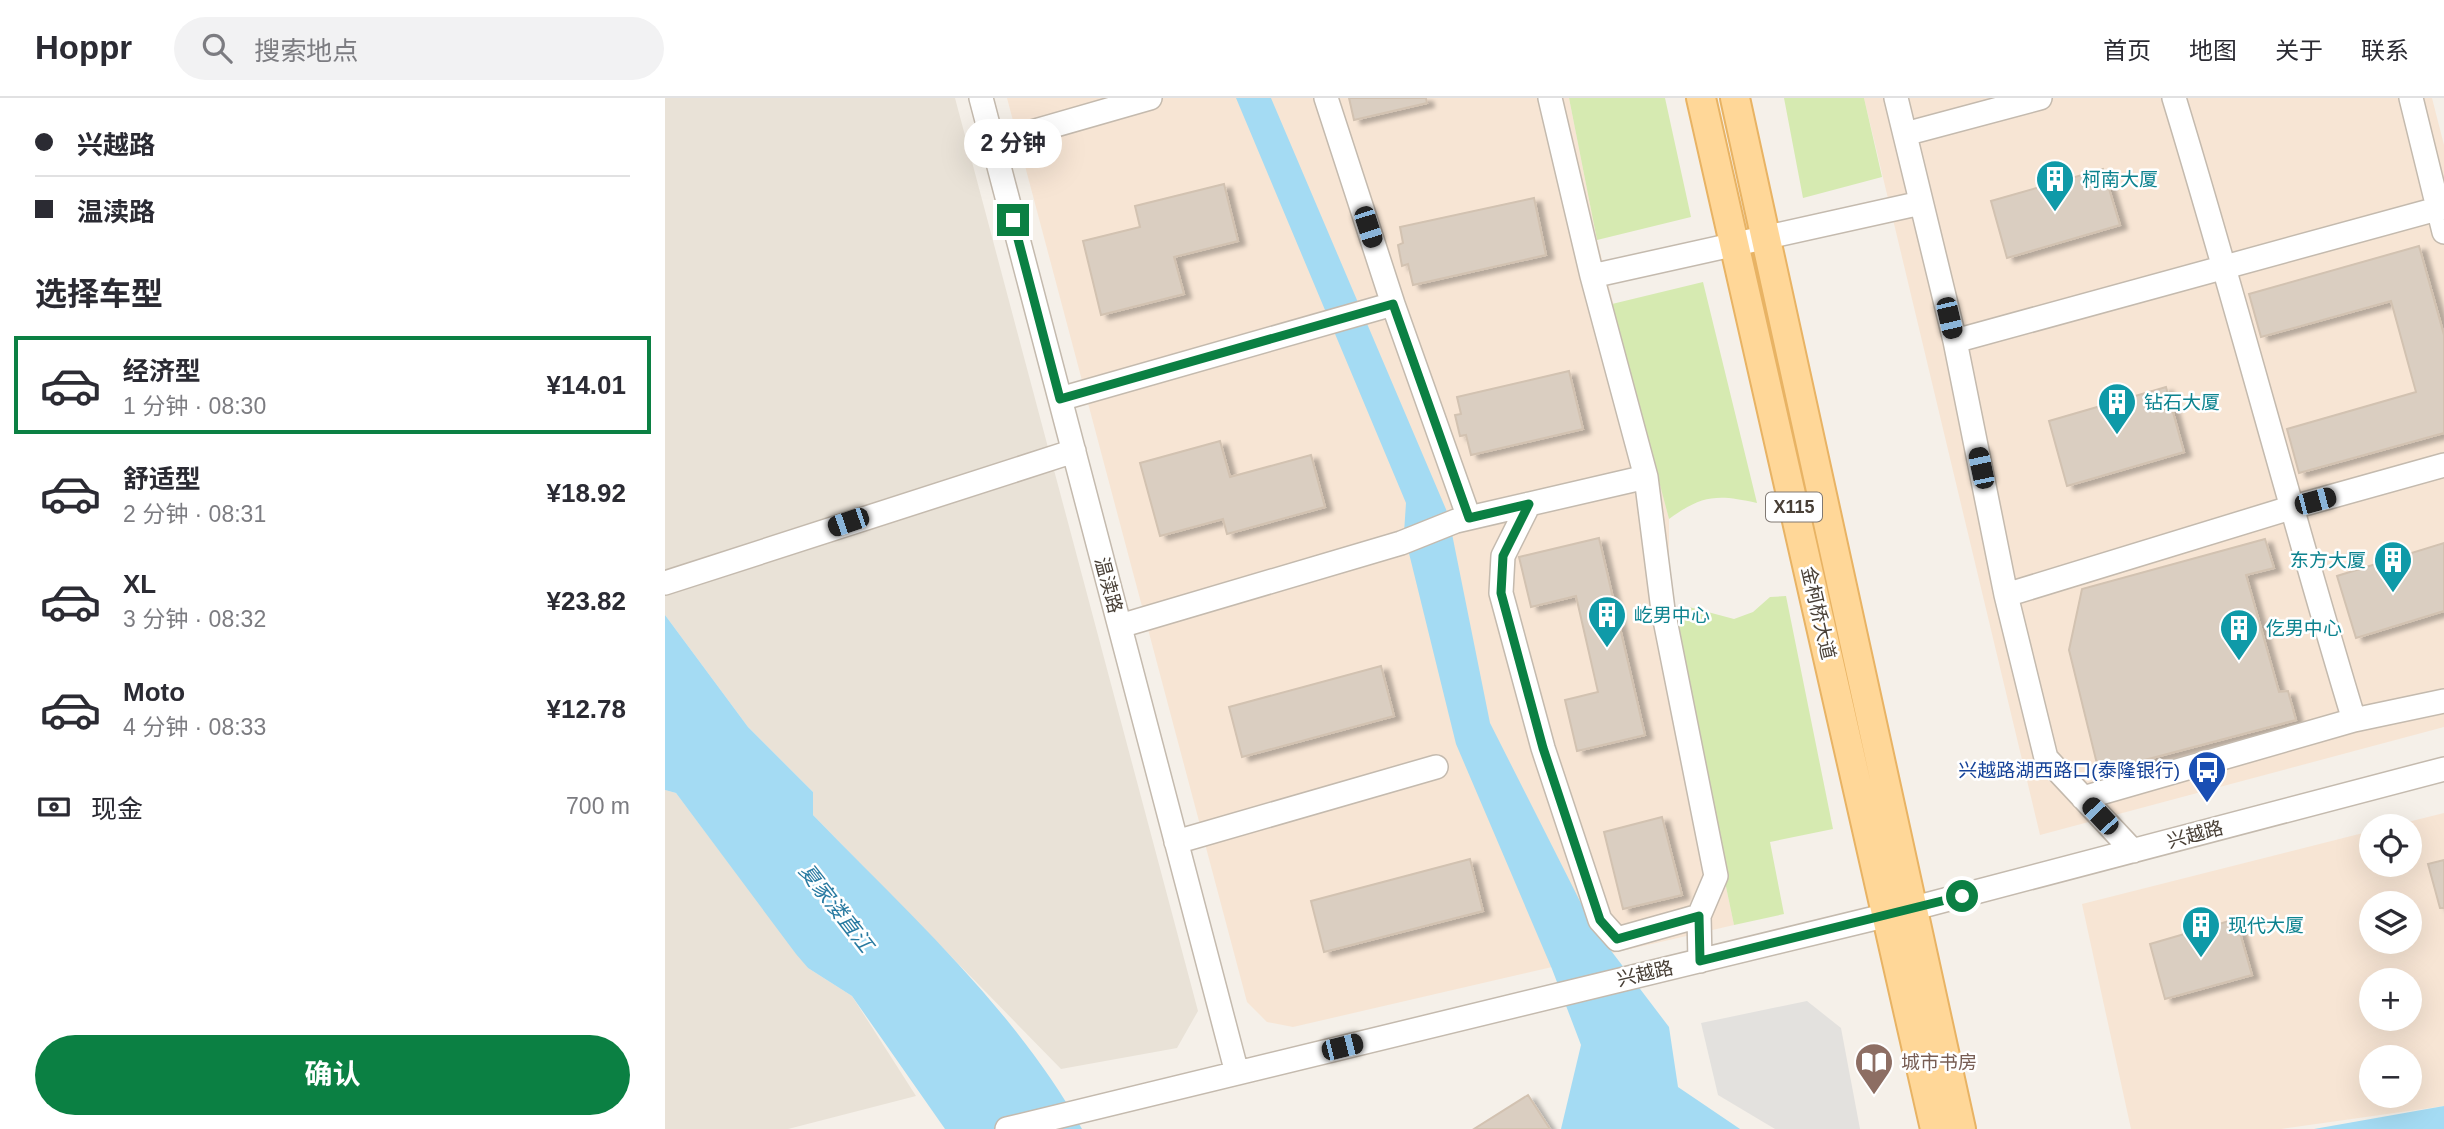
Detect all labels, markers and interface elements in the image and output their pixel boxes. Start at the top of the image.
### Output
search box [174,17,664,80]
text: Hoppr [35,29,132,66]
icon: search [198,29,236,67]
text: 搜索地点 [254,36,358,66]
text: 首页 [2103,37,2151,64]
text: 地图 [2189,37,2237,64]
text: 关于 [2275,37,2323,64]
text: 联系 [2361,37,2409,64]
callout: 2 分钟 [964,118,1062,167]
text: 兴越路 [77,130,155,160]
text: 2 分钟 [980,130,1046,156]
building icon: 柯南大厦 [2034,158,2076,213]
place label: 柯南大厦 [2082,169,2158,190]
text: 温渎路 [77,197,155,227]
route end [997,204,1029,236]
car [1352,204,1385,250]
text: 选择车型 [35,276,163,312]
car [1935,295,1964,341]
icon: car [39,354,102,417]
text: 经济型 [123,356,201,386]
text: ¥14.01 [546,370,626,400]
building icon: 钻石大厦 [2096,381,2138,436]
place label: 钻石大厦 [2144,392,2220,413]
text: 1 分钟 · 08:30 [123,393,266,419]
car [1967,445,1996,491]
icon: car [39,462,102,525]
text: 舒适型 [123,464,201,494]
text: ¥18.92 [546,478,626,508]
car [2292,485,2339,517]
road number: X115 [1766,492,1822,522]
text: 2 分钟 · 08:31 [123,501,266,527]
car [825,505,872,539]
building icon: 东方大厦 [2372,539,2414,594]
place label: 东方大厦 [2290,550,2366,571]
street label: 温渎路 [1091,555,1126,615]
street label: 金柯桥大道 [1798,564,1839,662]
text: XL [123,569,156,599]
icon: car [39,570,102,633]
text: ¥23.82 [546,586,626,616]
building icon: 屹男中心 [1586,594,1628,649]
place label: 屹男中心 [1634,605,1710,626]
text: 3 分钟 · 08:32 [123,606,266,632]
building icon: 仡男中心 [2218,607,2260,662]
place label: 仡男中心 [2266,618,2342,639]
text: Moto [123,677,185,707]
icon: car [39,678,102,741]
text: ¥12.78 [546,694,626,724]
text: 4 分钟 · 08:33 [123,714,266,740]
bus stop icon: 兴越路湖西路口(泰隆银行) [2186,749,2228,804]
place label: 兴越路湖西路口(泰隆银行) [1958,760,2180,781]
icon: cash [35,788,73,826]
text: 700 m [566,793,630,819]
car [2078,793,2123,839]
text: 现金 [91,794,143,824]
map controls [2359,814,2422,1108]
button: locate [2359,814,2422,877]
street label: 兴越路 [2165,817,2225,852]
water label: 夏家溇直江 [795,859,879,958]
route start [1946,880,1978,912]
button: layers [2359,891,2422,954]
building icon: 现代大厦 [2180,904,2222,959]
place label: 现代大厦 [2228,915,2304,936]
street label: 兴越路 [1615,957,1675,990]
button: + [2359,968,2422,1031]
car [1320,1032,1365,1062]
button: 确认 [35,1035,630,1115]
library icon: 城市书房 [1853,1041,1895,1096]
button: − [2359,1045,2422,1108]
place label: 城市书房 [1901,1052,1977,1073]

